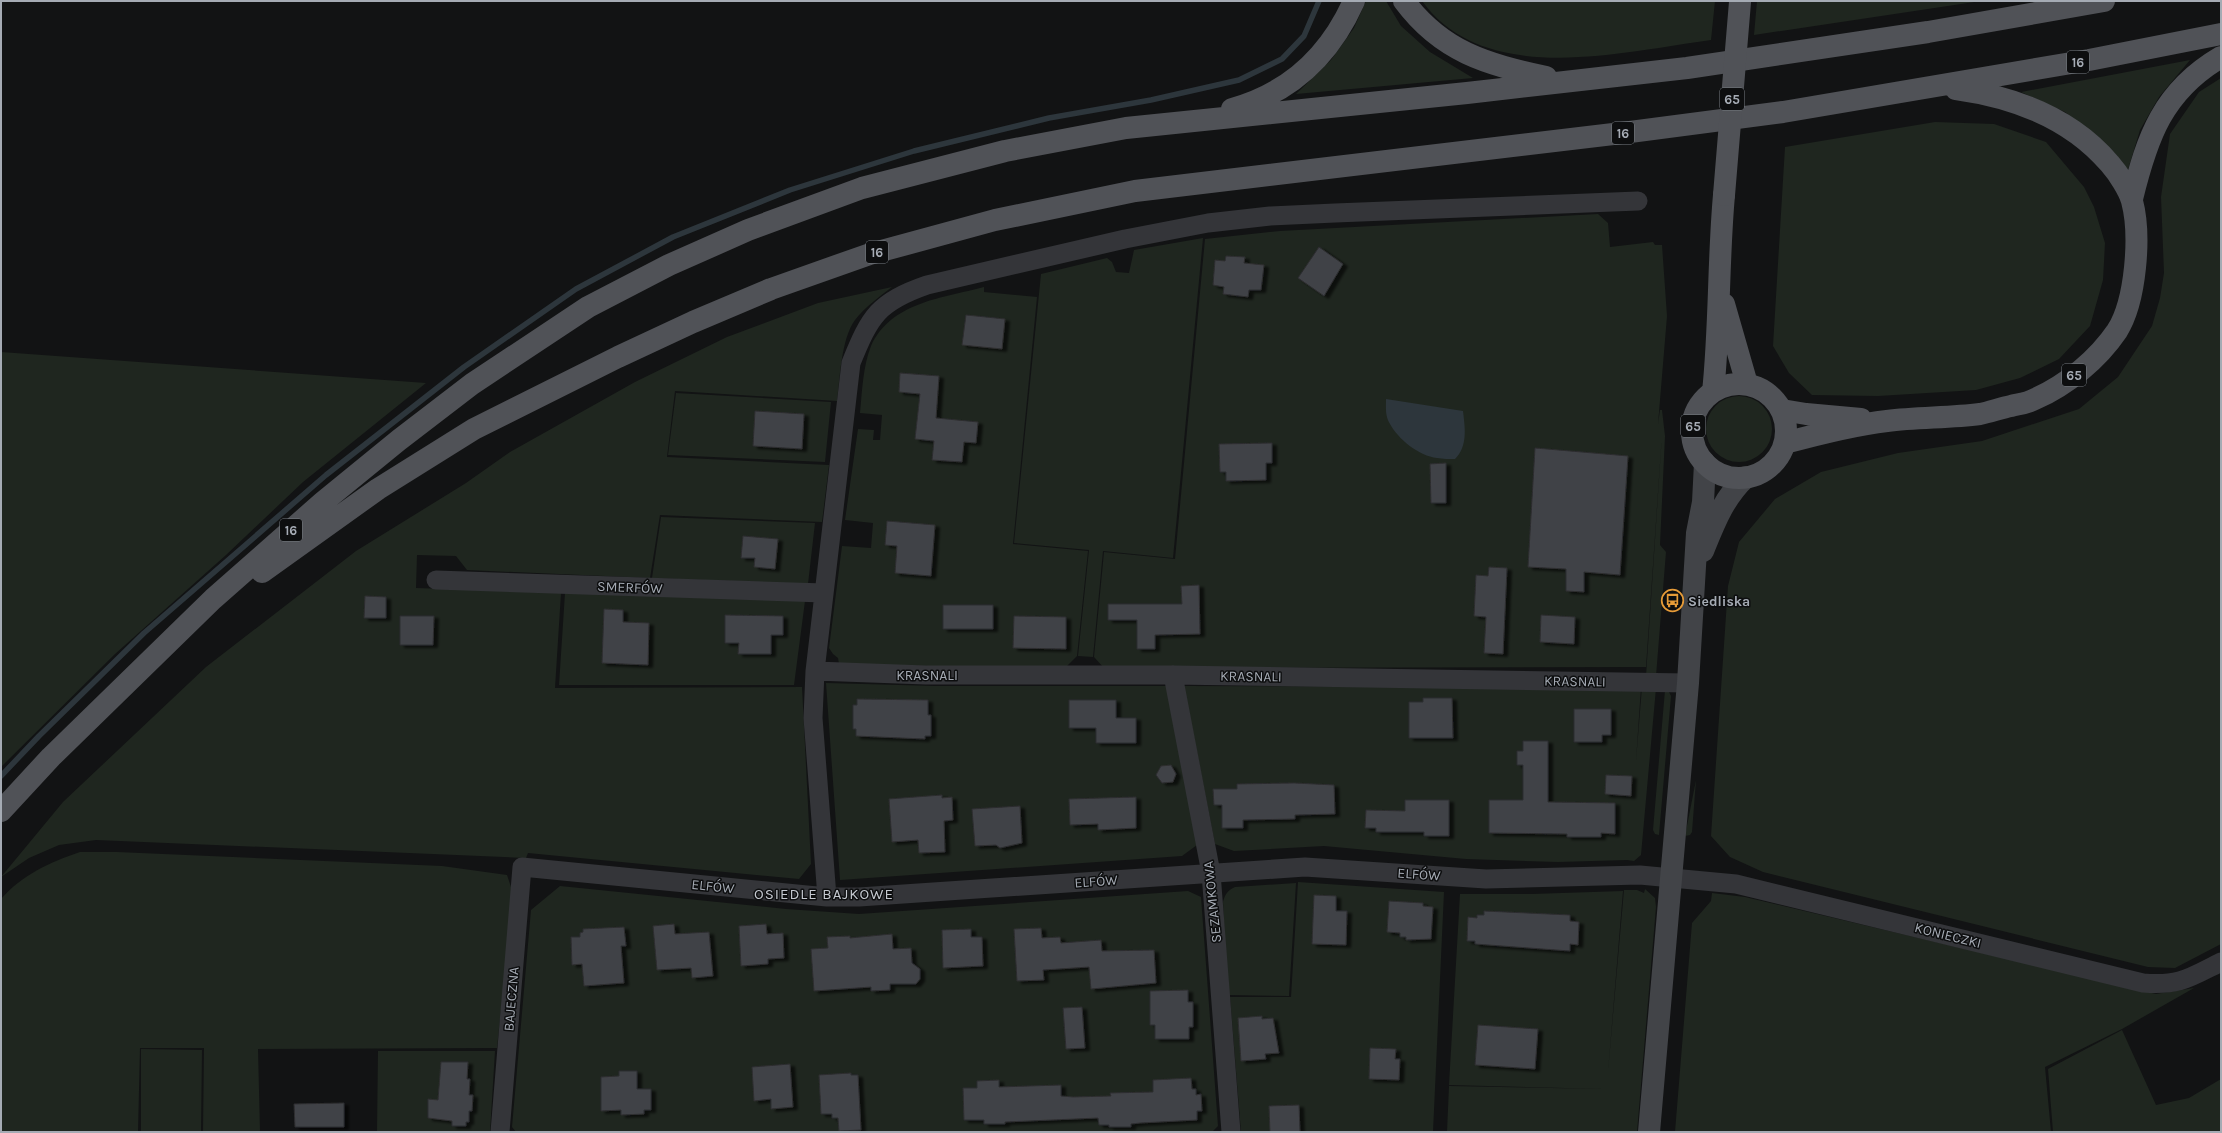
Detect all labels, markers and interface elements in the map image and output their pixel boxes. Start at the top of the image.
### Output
road number: 16 [2067,51,2089,73]
road number: 65 [1720,88,1744,110]
road number: 16 [1612,122,1634,144]
road number: 16 [866,241,888,263]
road number: 65 [2062,364,2086,386]
road number: 65 [1681,415,1705,437]
road number: 16 [280,519,302,541]
street label: SMERFÓW [597,578,664,597]
bus stop icon: Siedliska [1660,588,1686,614]
place label: Siedliska [1688,593,1750,610]
street label: KRASNALI [896,667,958,684]
street label: KRASNALI [1220,667,1282,686]
street label: KRASNALI [1544,672,1606,691]
street label: SEZAMKOWA [1200,860,1225,944]
street label: ELFÓW [1397,865,1442,885]
street label: ELFÓW [1074,871,1119,891]
street label: ELFÓW [691,876,736,897]
district label: OSIEDLE BAJKOWE [754,885,894,903]
street label: KONIECZKI [1913,919,1983,952]
street label: BAJECZNA [500,966,523,1032]

